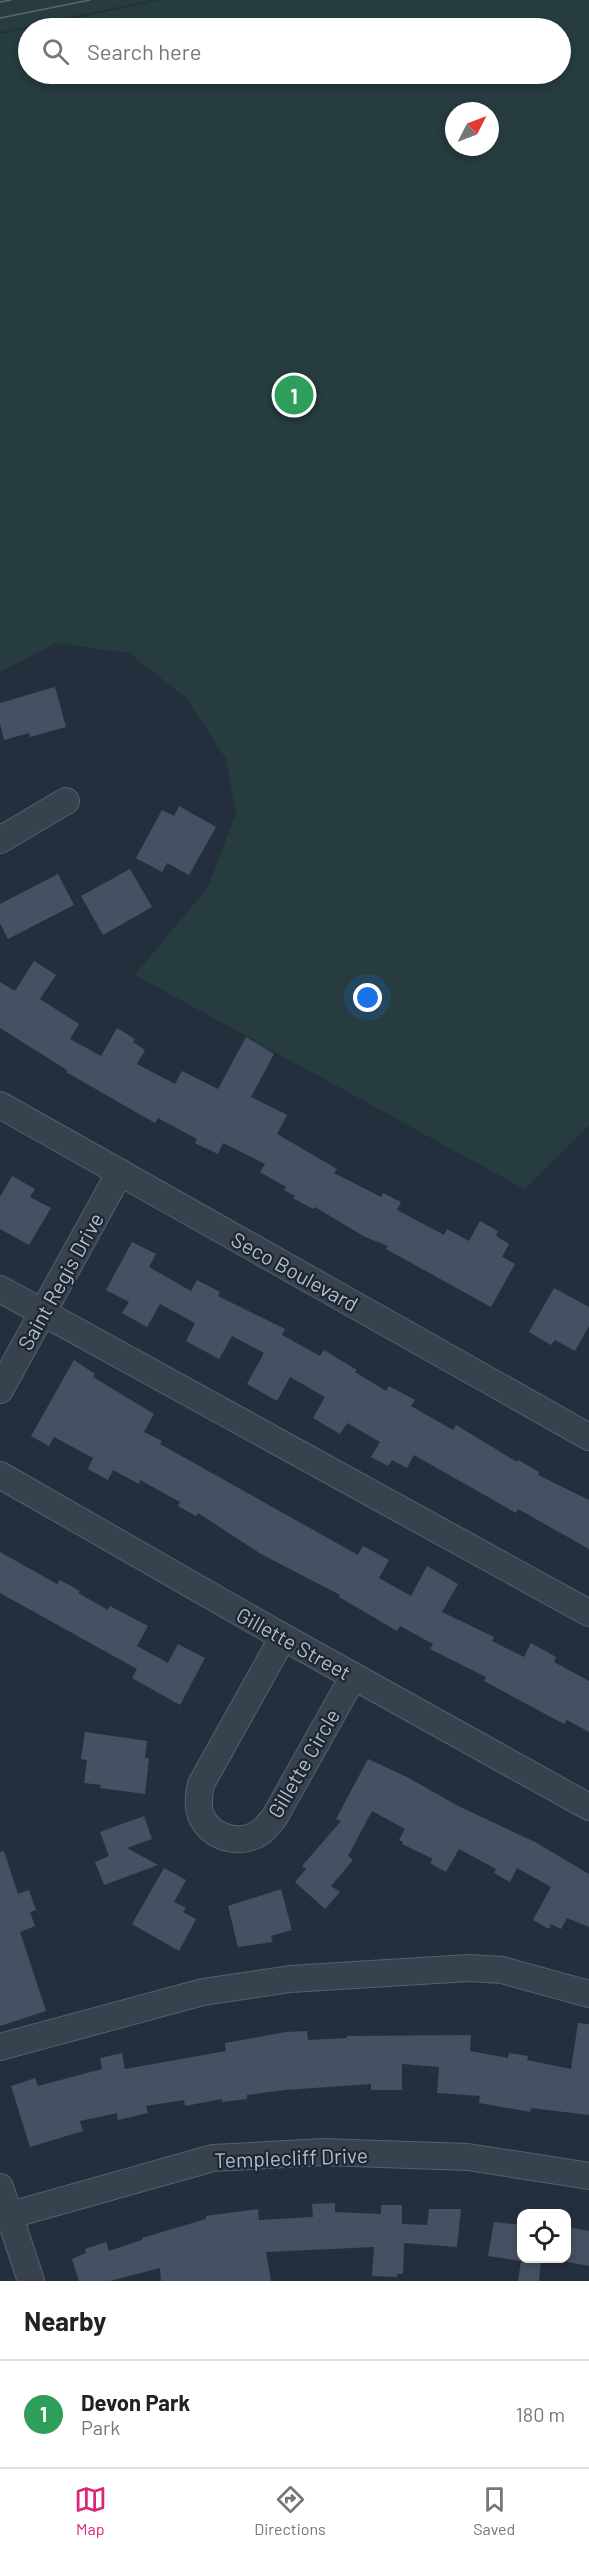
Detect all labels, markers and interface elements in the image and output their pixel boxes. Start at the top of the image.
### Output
search box [18,18,571,84]
icon: search [39,35,72,68]
text: Search here [87,38,201,64]
north arrow [445,102,499,156]
pin: 1 [274,372,314,418]
your location [353,983,382,1012]
street label: Saint Regis Drive [12,1208,108,1354]
street label: Seco Boulevard [227,1226,363,1316]
street label: Gillette Street [233,1601,355,1685]
street label: Gillette Circle [262,1704,344,1822]
street label: Templecliff Drive [214,2142,368,2172]
map controls [517,2209,571,2263]
button: locate [517,2209,571,2263]
text: Nearby [24,2305,106,2336]
text: Devon Park [81,2389,190,2415]
text: 1 [40,2402,47,2426]
text: 180 m [516,2402,565,2426]
text: Park [81,2415,120,2439]
tab: Map [74,2483,107,2538]
tab: Directions [254,2483,326,2538]
tab: Saved [473,2483,515,2538]

